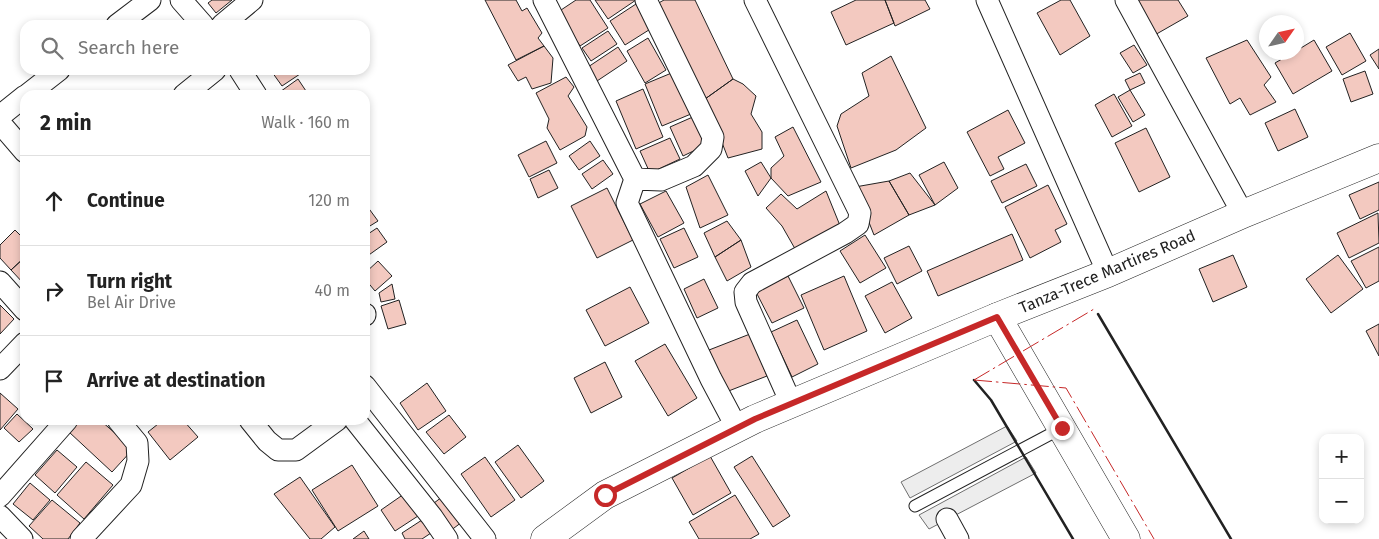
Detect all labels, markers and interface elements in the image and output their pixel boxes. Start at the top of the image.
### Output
north arrow [1259,15,1304,60]
search box [20,20,370,75]
icon: search [38,34,66,62]
text: Search here [78,36,179,59]
text: 2 min [40,110,92,136]
text: Walk · 160 m [261,113,350,132]
icon: ahead [40,187,68,215]
text: Continue [87,189,165,212]
text: 120 m [308,191,350,210]
street label: Tanza-Trece Martires Road [1016,226,1198,317]
text: Turn right [87,270,172,293]
icon: right [40,277,68,305]
text: 40 m [315,281,350,300]
text: Bel Air Drive [87,293,176,312]
icon: arrive [40,367,68,395]
text: Arrive at destination [87,369,266,392]
route end [1051,417,1074,440]
map controls [1319,434,1364,524]
button: + [1319,434,1364,479]
button: − [1319,479,1364,524]
route start [594,484,617,507]

